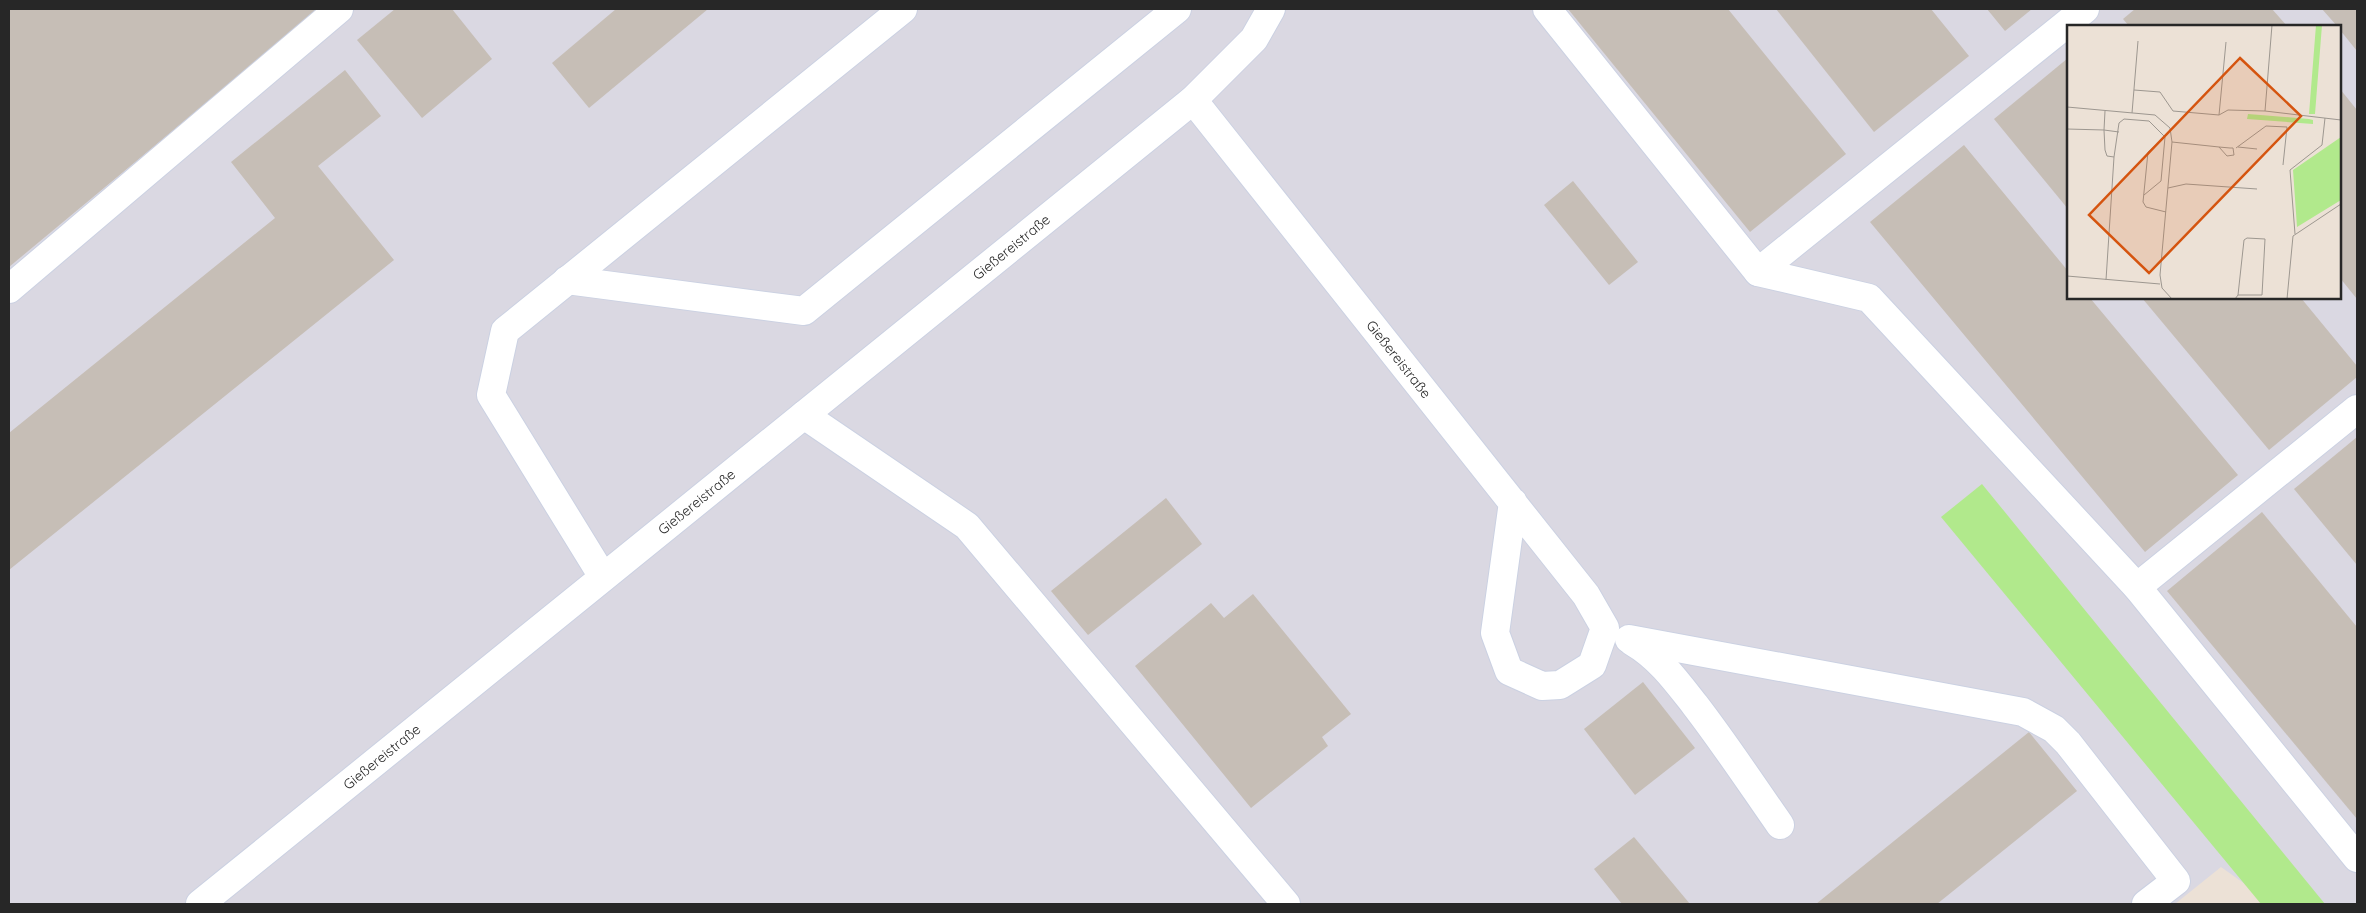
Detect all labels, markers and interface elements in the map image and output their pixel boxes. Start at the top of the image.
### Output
inset map [2067,25,2341,299]
street label: Gießereistraße [969,210,1054,284]
street label: Gießereistraße [1362,317,1435,402]
street label: Gießereistraße [654,465,739,539]
street label: Gießereistraße [339,720,424,793]

